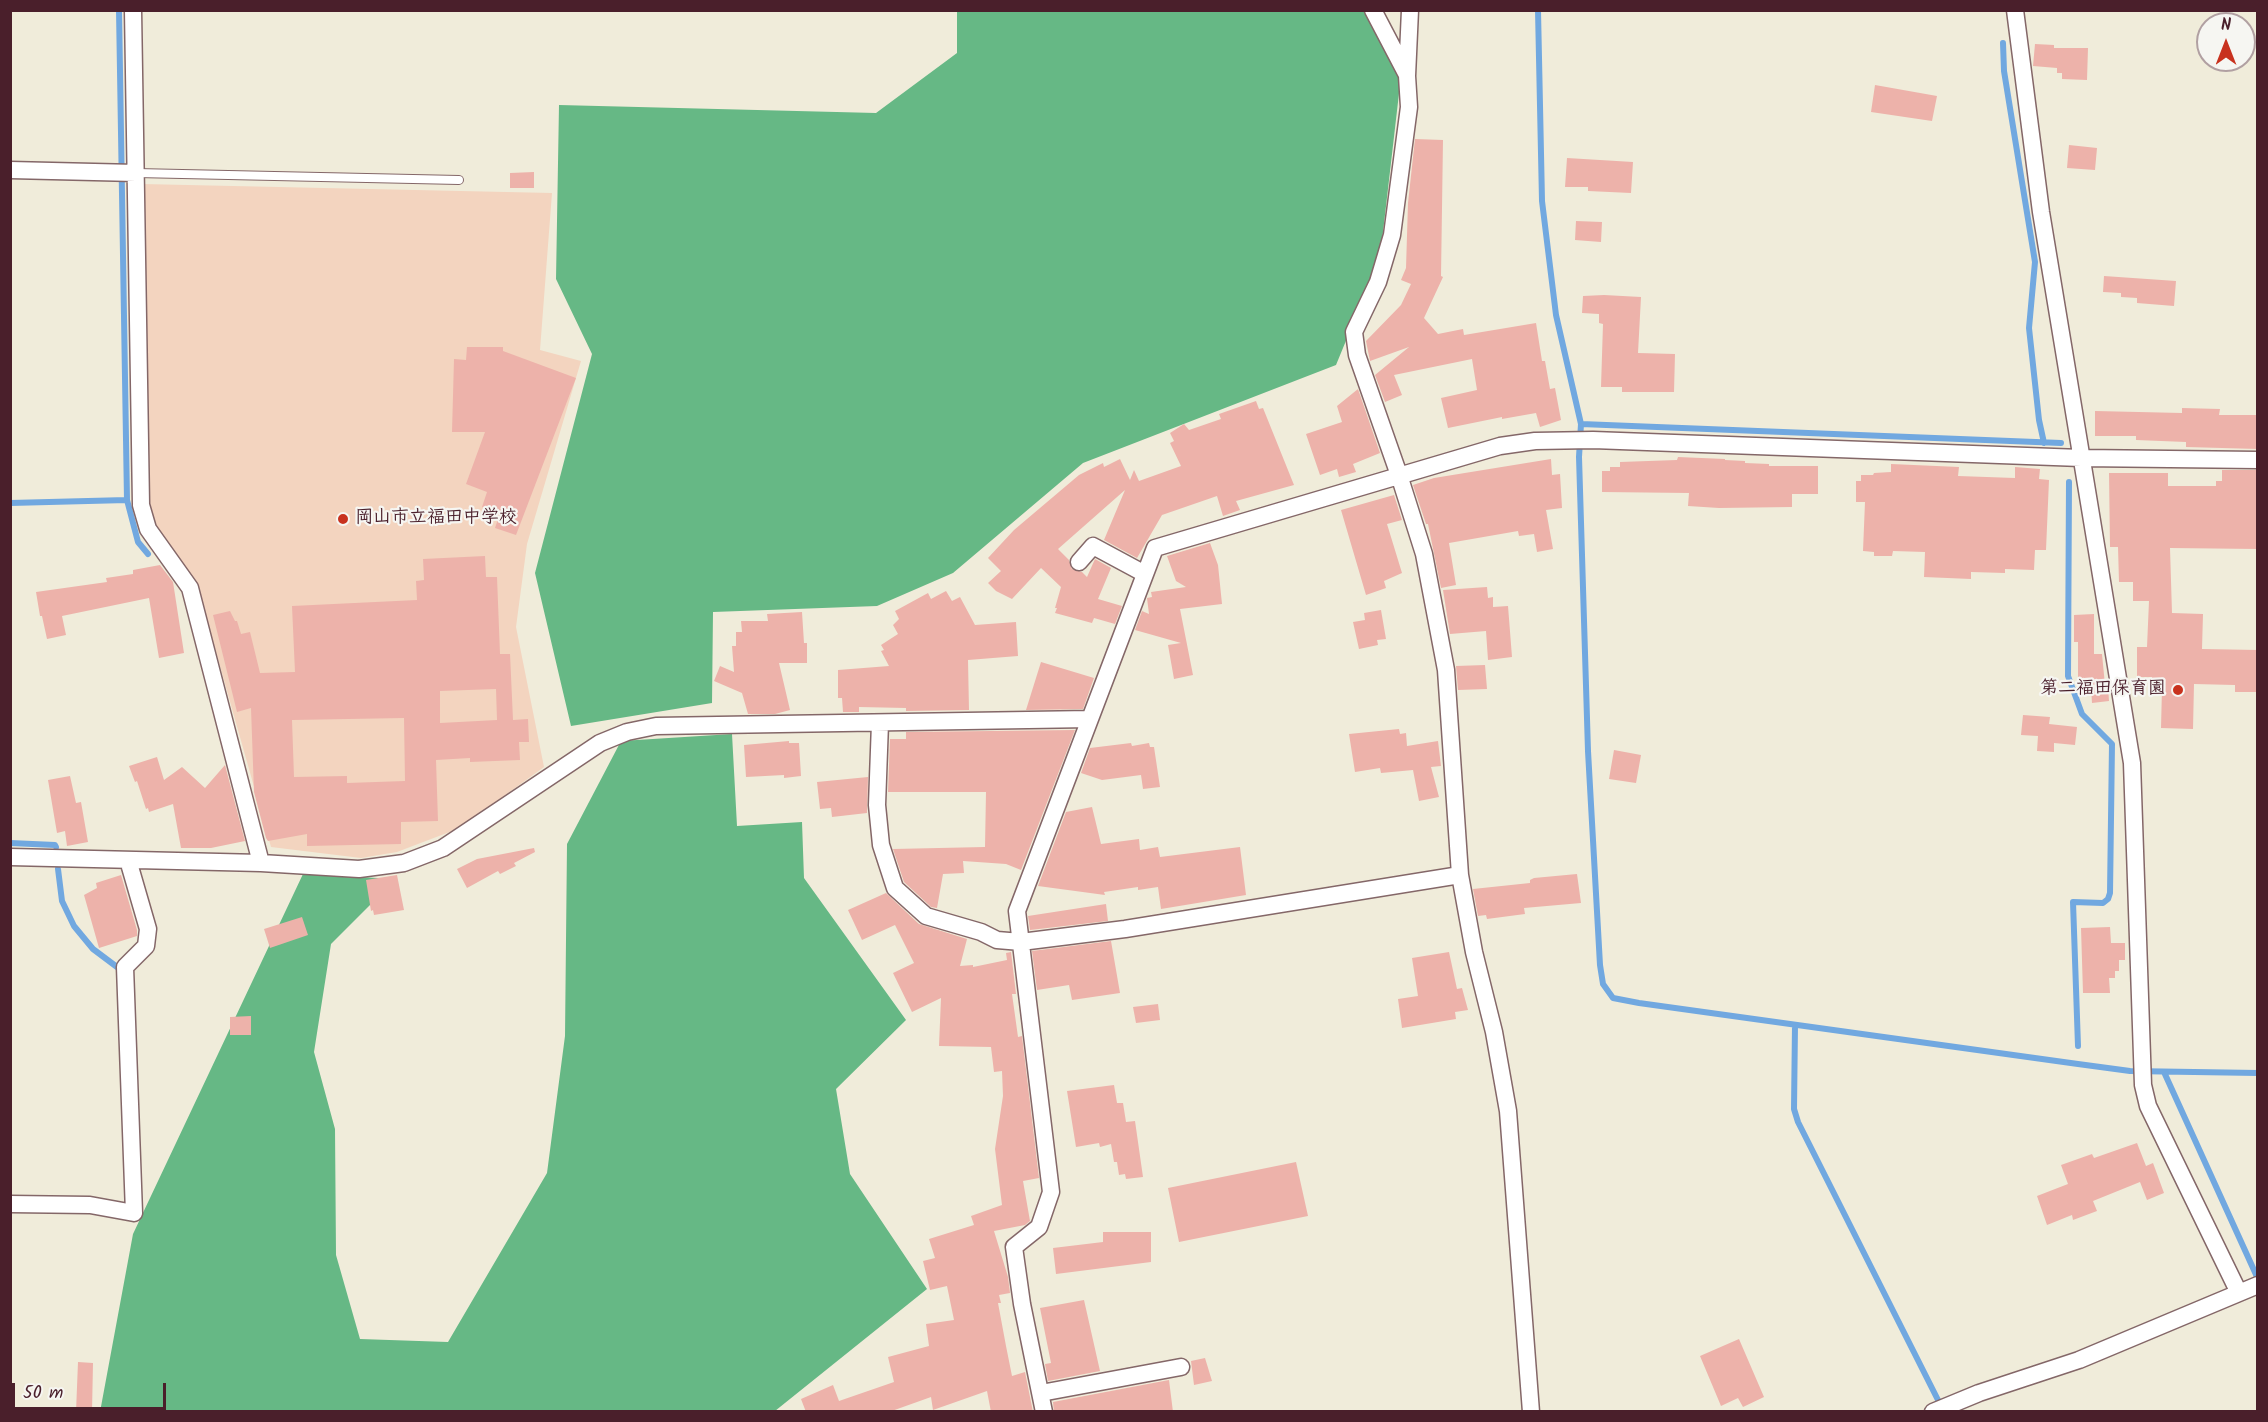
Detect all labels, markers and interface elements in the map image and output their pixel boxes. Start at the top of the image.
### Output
north arrow [2196,12,2256,72]
text: N [2221,13,2231,38]
place label: 岡山市立福田中学校 [355,508,517,530]
marker: 岡山市立福田中学校 [336,512,350,526]
place label: 第二福田保育園 [2040,679,2166,701]
marker: 第二福田保育園 [2171,683,2185,697]
scale bar [15,1371,170,1409]
text: 50 m [23,1379,63,1408]

